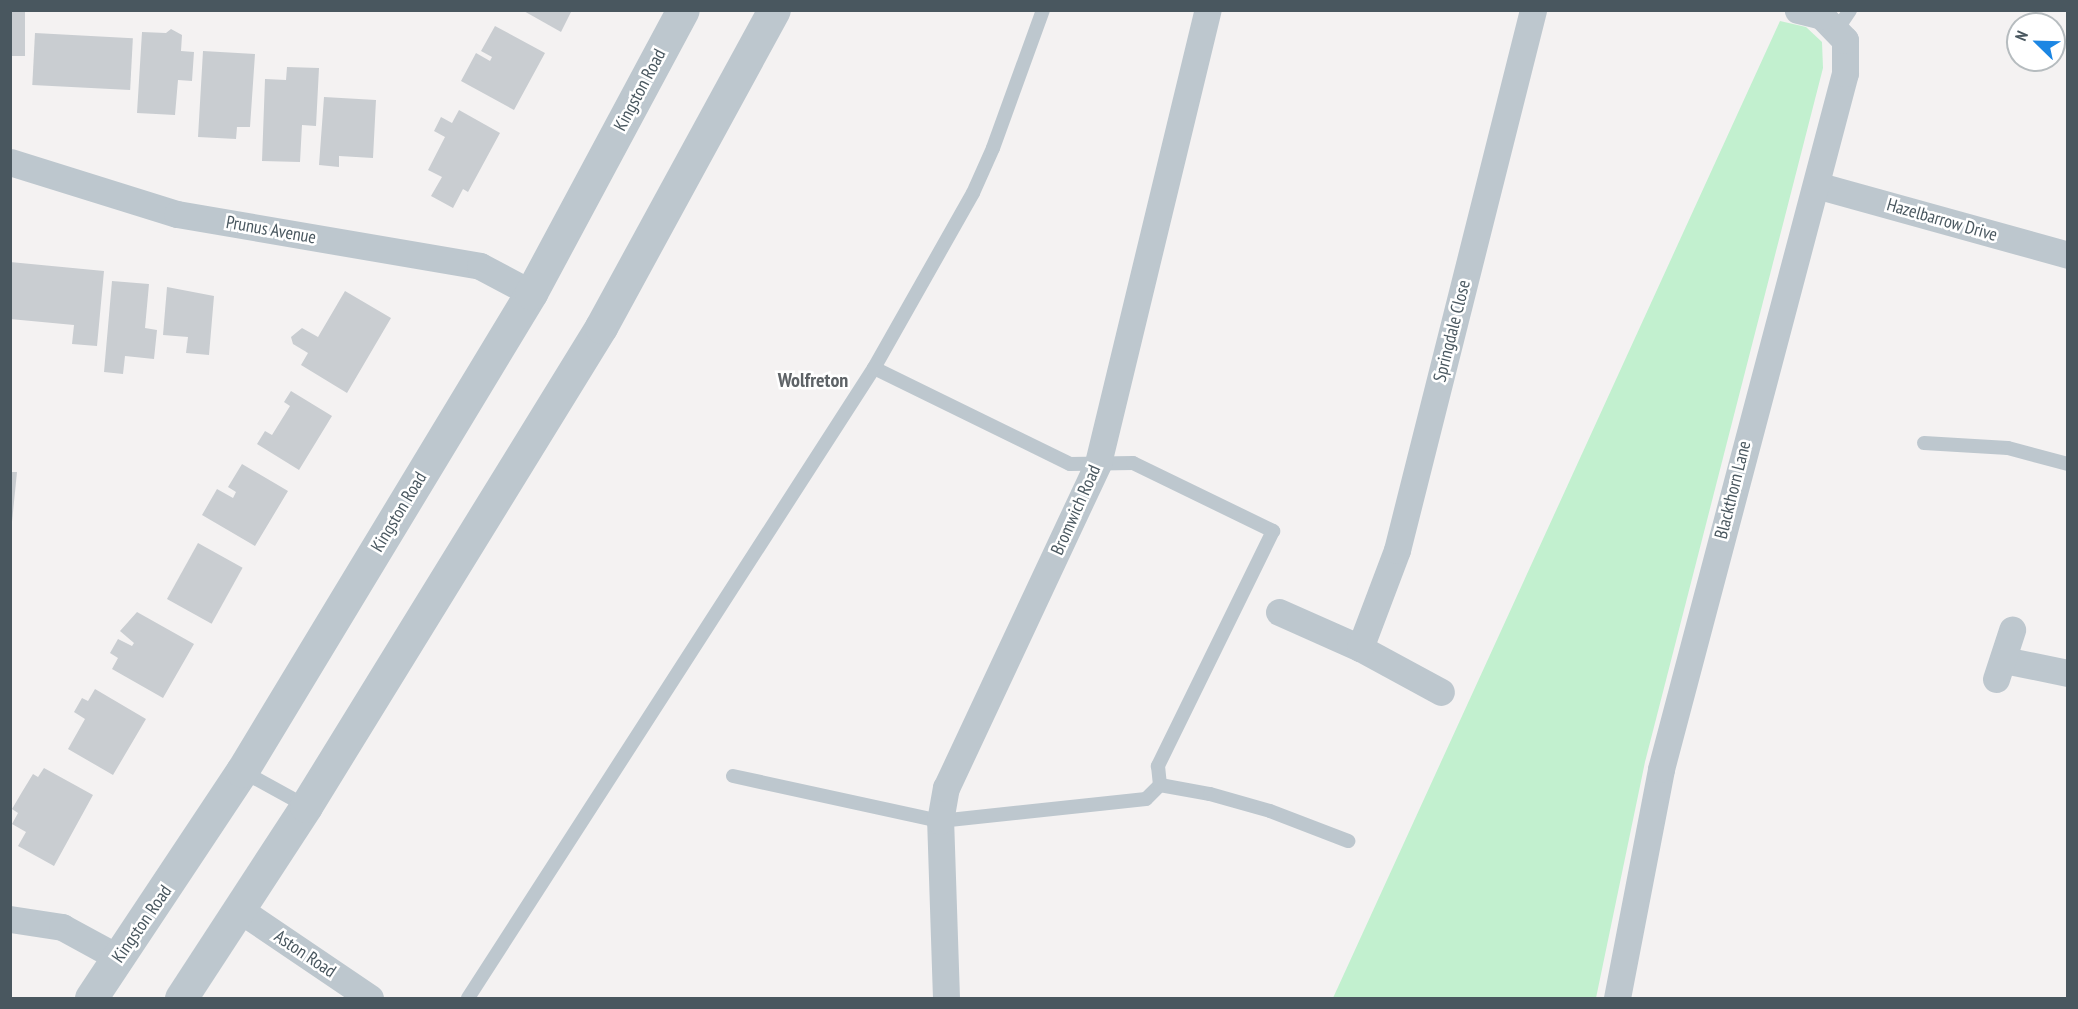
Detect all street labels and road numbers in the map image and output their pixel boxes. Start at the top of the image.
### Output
street label: Kingston Road [609,45,671,135]
street label: Hazelbarrow Drive [1884,194,2000,246]
street label: Prunus Avenue [224,211,318,249]
street label: Springdale Close [1429,278,1475,384]
street label: Blackthorn Lane [1710,439,1756,541]
street label: Bromwich Road [1047,462,1105,558]
street label: Kingston Road [367,468,431,556]
street label: Kingston Road [107,881,177,967]
street label: Aston Road [270,926,340,982]

